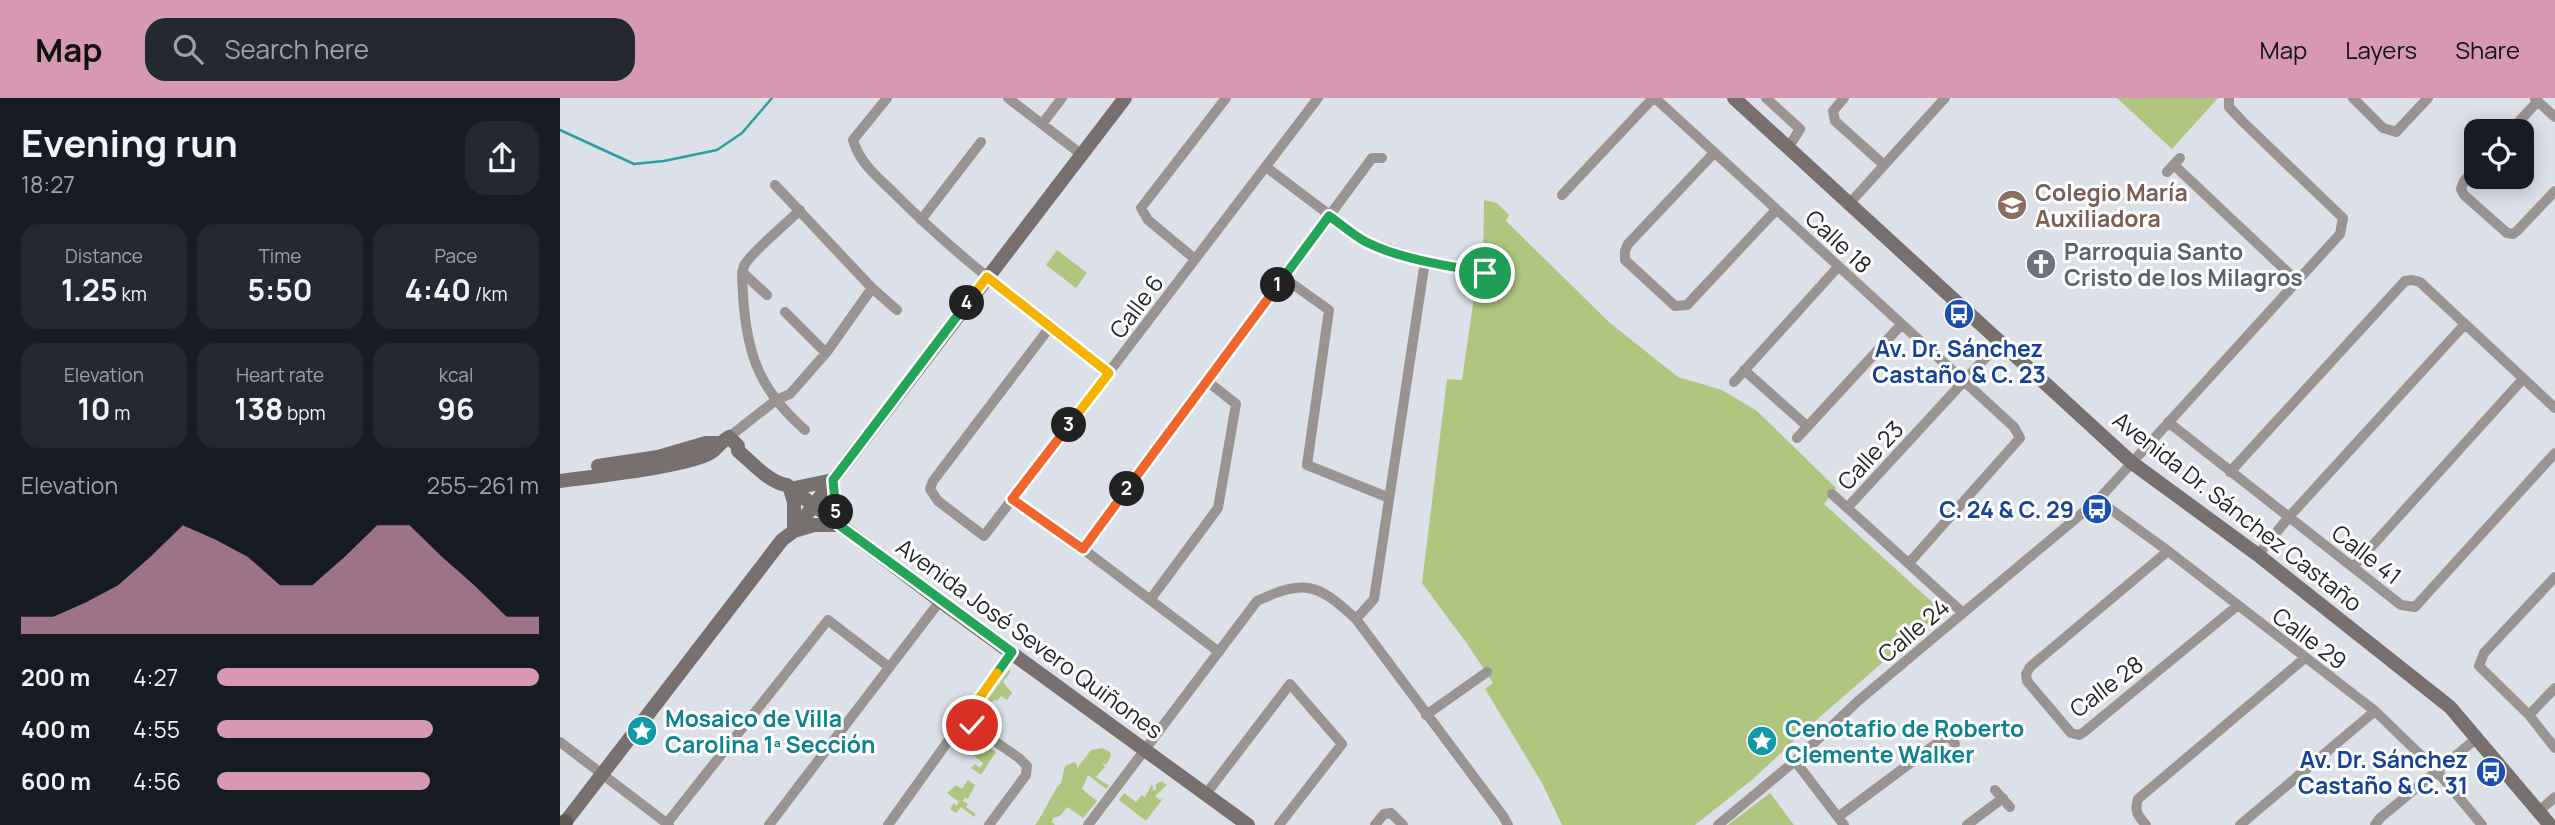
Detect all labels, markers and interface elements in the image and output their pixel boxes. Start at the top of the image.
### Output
search box [145,18,635,81]
text: Map [35,27,103,72]
icon: search [169,30,207,68]
text: Search here [225,31,369,67]
text: Map [2260,33,2307,66]
text: Layers [2345,33,2417,66]
text: Share [2455,33,2520,66]
text: Evening run [21,116,238,168]
map controls [2464,119,2534,189]
button: locate [2464,119,2534,189]
button: share [465,121,539,195]
text: 18:27 [21,168,75,200]
place label: Colegio María Auxiliadora [2035,176,2188,234]
school or university icon: Colegio María Auxiliadora [1995,188,2029,222]
street label: Calle 18 [1799,202,1879,280]
place label: Parroquia Santo Cristo de los Milagros [2064,235,2303,293]
text: Distance [65,243,143,269]
text: Time [259,243,301,269]
text: Pace [435,243,477,269]
pin [1455,243,1515,303]
church icon: Parroquia Santo Cristo de los Milagros [2024,247,2058,281]
icon: arrive [1466,254,1504,292]
street label: Calle 6 [1101,268,1171,344]
pin: 1 [1260,268,1296,302]
text: 1.25 [61,269,118,310]
text: 5:50 [247,269,313,310]
text: 4:40 [404,269,471,310]
text: 1 [1273,271,1282,297]
text: km [118,281,147,307]
text: /km [471,281,508,307]
pin: 4 [950,286,984,320]
text: 4 [961,289,972,315]
bus stop icon: Av. Dr. Sánchez Castaño & C. 23 [1942,297,1976,331]
place label: Av. Dr. Sánchez Castaño & C. 23 [1872,332,2046,390]
text: Elevation [64,362,144,388]
text: Heart rate [236,362,324,388]
text: kcal [439,362,473,388]
text: 10 [78,388,110,429]
text: 138 [234,388,283,429]
text: 96 [437,388,475,429]
text: m [110,400,130,426]
text: bpm [283,400,326,426]
street label: Avenida Dr. Sánchez Castaño [2107,404,2369,618]
pin: 3 [1051,408,1086,442]
text: 3 [1063,411,1074,437]
street label: Calle 23 [1830,413,1910,497]
text: Elevation [21,469,118,501]
text: 255–261 m [427,469,539,501]
pin: 2 [1110,472,1144,506]
text: 2 [1121,475,1132,501]
bus stop icon: C. 24 & C. 29 [2080,492,2114,526]
place label: C. 24 & C. 29 [1939,493,2074,525]
pin: 5 [818,494,854,530]
text: 5 [830,498,841,524]
street label: Calle 41 [2325,517,2409,591]
street label: Avenida José Severo Quiñones [890,530,1170,746]
street label: Calle 24 [1870,591,1956,669]
street label: Calle 29 [2266,600,2354,676]
street label: Calle 28 [2063,648,2149,724]
text: 200 m [21,661,90,693]
text: 4:27 [133,661,178,693]
pin [942,695,1002,755]
place label: Mosaico de Villa Carolina 1ª Sección [665,702,875,760]
icon: check [953,706,991,744]
place label: Cenotafio de Roberto Clemente Walker [1785,712,2024,770]
text: 400 m [21,713,91,745]
text: 4:55 [133,713,180,745]
place icon: Mosaico de Villa Carolina 1ª Sección [625,714,659,748]
place icon: Cenotafio de Roberto Clemente Walker [1745,724,1779,758]
place label: Av. Dr. Sánchez Castaño & C. 31 [2298,743,2468,801]
bus stop icon: Av. Dr. Sánchez Castaño & C. 31 [2474,755,2508,789]
text: 600 m [21,765,91,797]
text: 4:56 [133,765,181,797]

